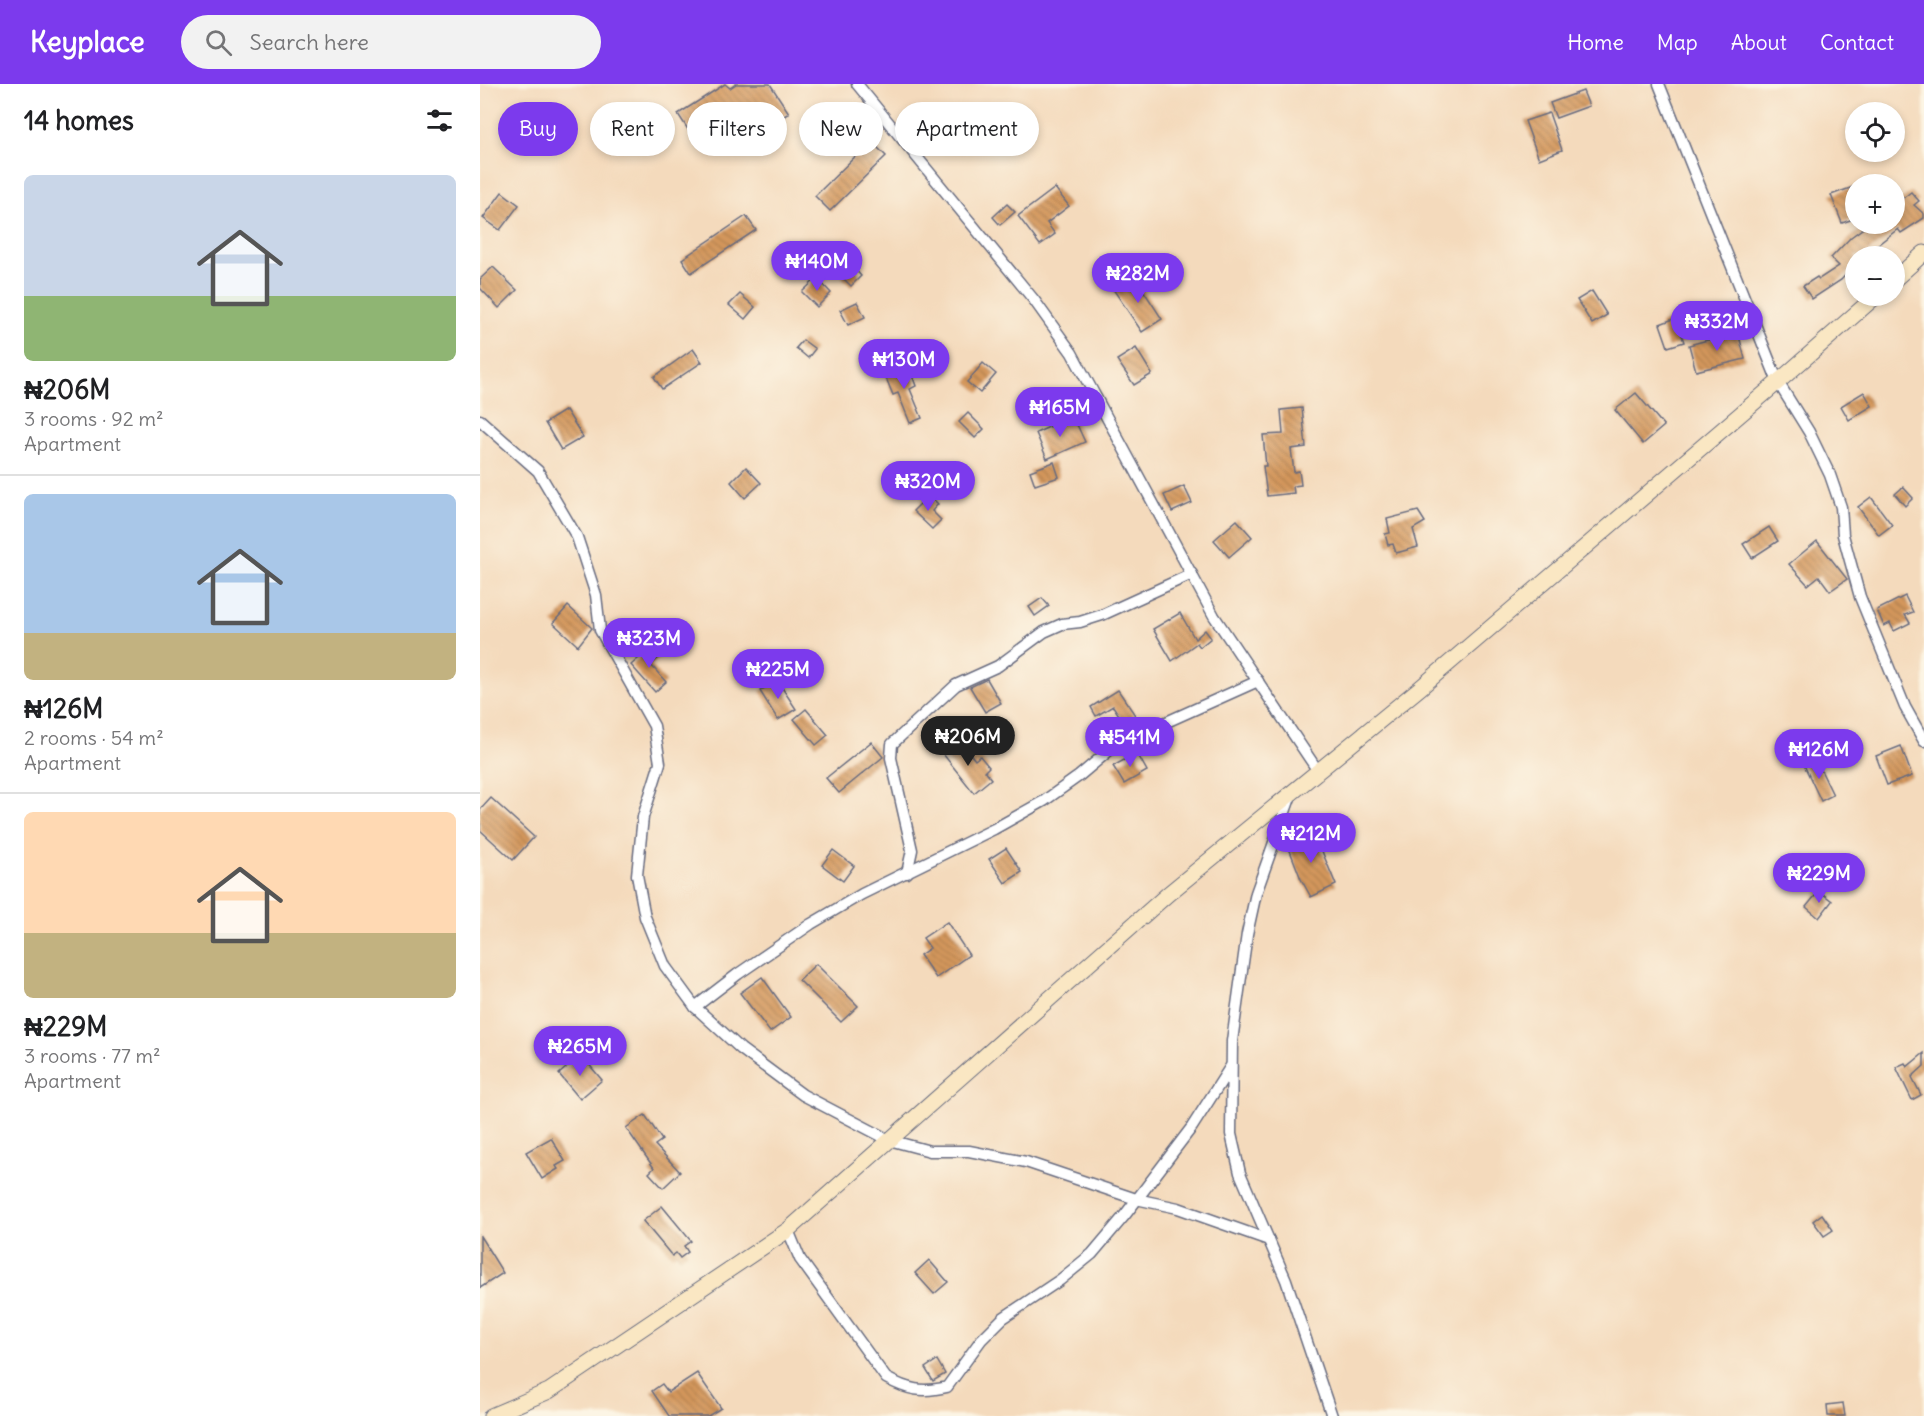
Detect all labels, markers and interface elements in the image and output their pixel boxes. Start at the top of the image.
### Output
search box [181,15,601,69]
text: Keyplace [30,24,145,60]
icon: search [202,26,235,59]
text: Search here [250,28,369,56]
text: Home [1567,29,1624,56]
text: Map [1657,29,1698,56]
text: About [1731,29,1787,56]
text: Contact [1820,29,1894,56]
chip: Buy [498,102,578,156]
chip: Rent [590,102,675,156]
chip: Filters [687,102,787,156]
chip: New [799,102,883,156]
chip: Apartment [895,102,1039,156]
map controls [1845,102,1905,306]
button: locate [1845,102,1905,162]
text: 14 homes [24,104,134,137]
icon: filters [423,104,456,137]
button: + [1845,174,1905,234]
icon: home [186,214,294,322]
pin: ₦140M [775,241,859,292]
button: − [1845,246,1905,306]
text: ₦140M [785,248,849,273]
pin: ₦282M [1096,253,1180,304]
text: ₦282M [1106,260,1170,285]
pin: ₦332M [1675,301,1759,352]
text: ₦332M [1685,308,1749,333]
pin: ₦130M [862,339,946,390]
text: ₦130M [872,346,936,371]
text: ₦206M [24,373,110,406]
pin: ₦165M [1018,387,1102,438]
text: ₦165M [1029,394,1091,419]
text: 3 rooms · 92 m² [24,406,163,431]
text: Apartment [24,431,121,456]
pin: ₦320M [886,461,970,512]
text: ₦320M [895,468,961,493]
icon: home [186,533,294,641]
pin: ₦323M [607,618,691,669]
text: ₦323M [617,625,681,650]
pin: ₦225M [736,649,820,700]
text: ₦225M [746,656,810,681]
text: ₦126M [24,692,103,725]
pin: ₦206M [926,716,1010,767]
pin: ₦541M [1088,717,1172,768]
text: ₦206M [935,723,1001,748]
text: ₦541M [1099,724,1161,749]
text: 2 rooms · 54 m² [24,725,164,750]
pin: ₦126M [1777,729,1861,780]
text: ₦126M [1788,736,1850,761]
text: Apartment [24,750,121,775]
pin: ₦212M [1269,813,1353,864]
text: ₦212M [1281,820,1341,845]
icon: home [186,851,294,959]
pin: ₦229M [1777,853,1861,904]
text: ₦229M [1787,860,1851,885]
text: ₦229M [24,1010,107,1043]
pin: ₦265M [538,1026,622,1077]
text: ₦265M [548,1033,612,1058]
text: 3 rooms · 77 m² [24,1043,161,1068]
text: Apartment [24,1068,121,1093]

